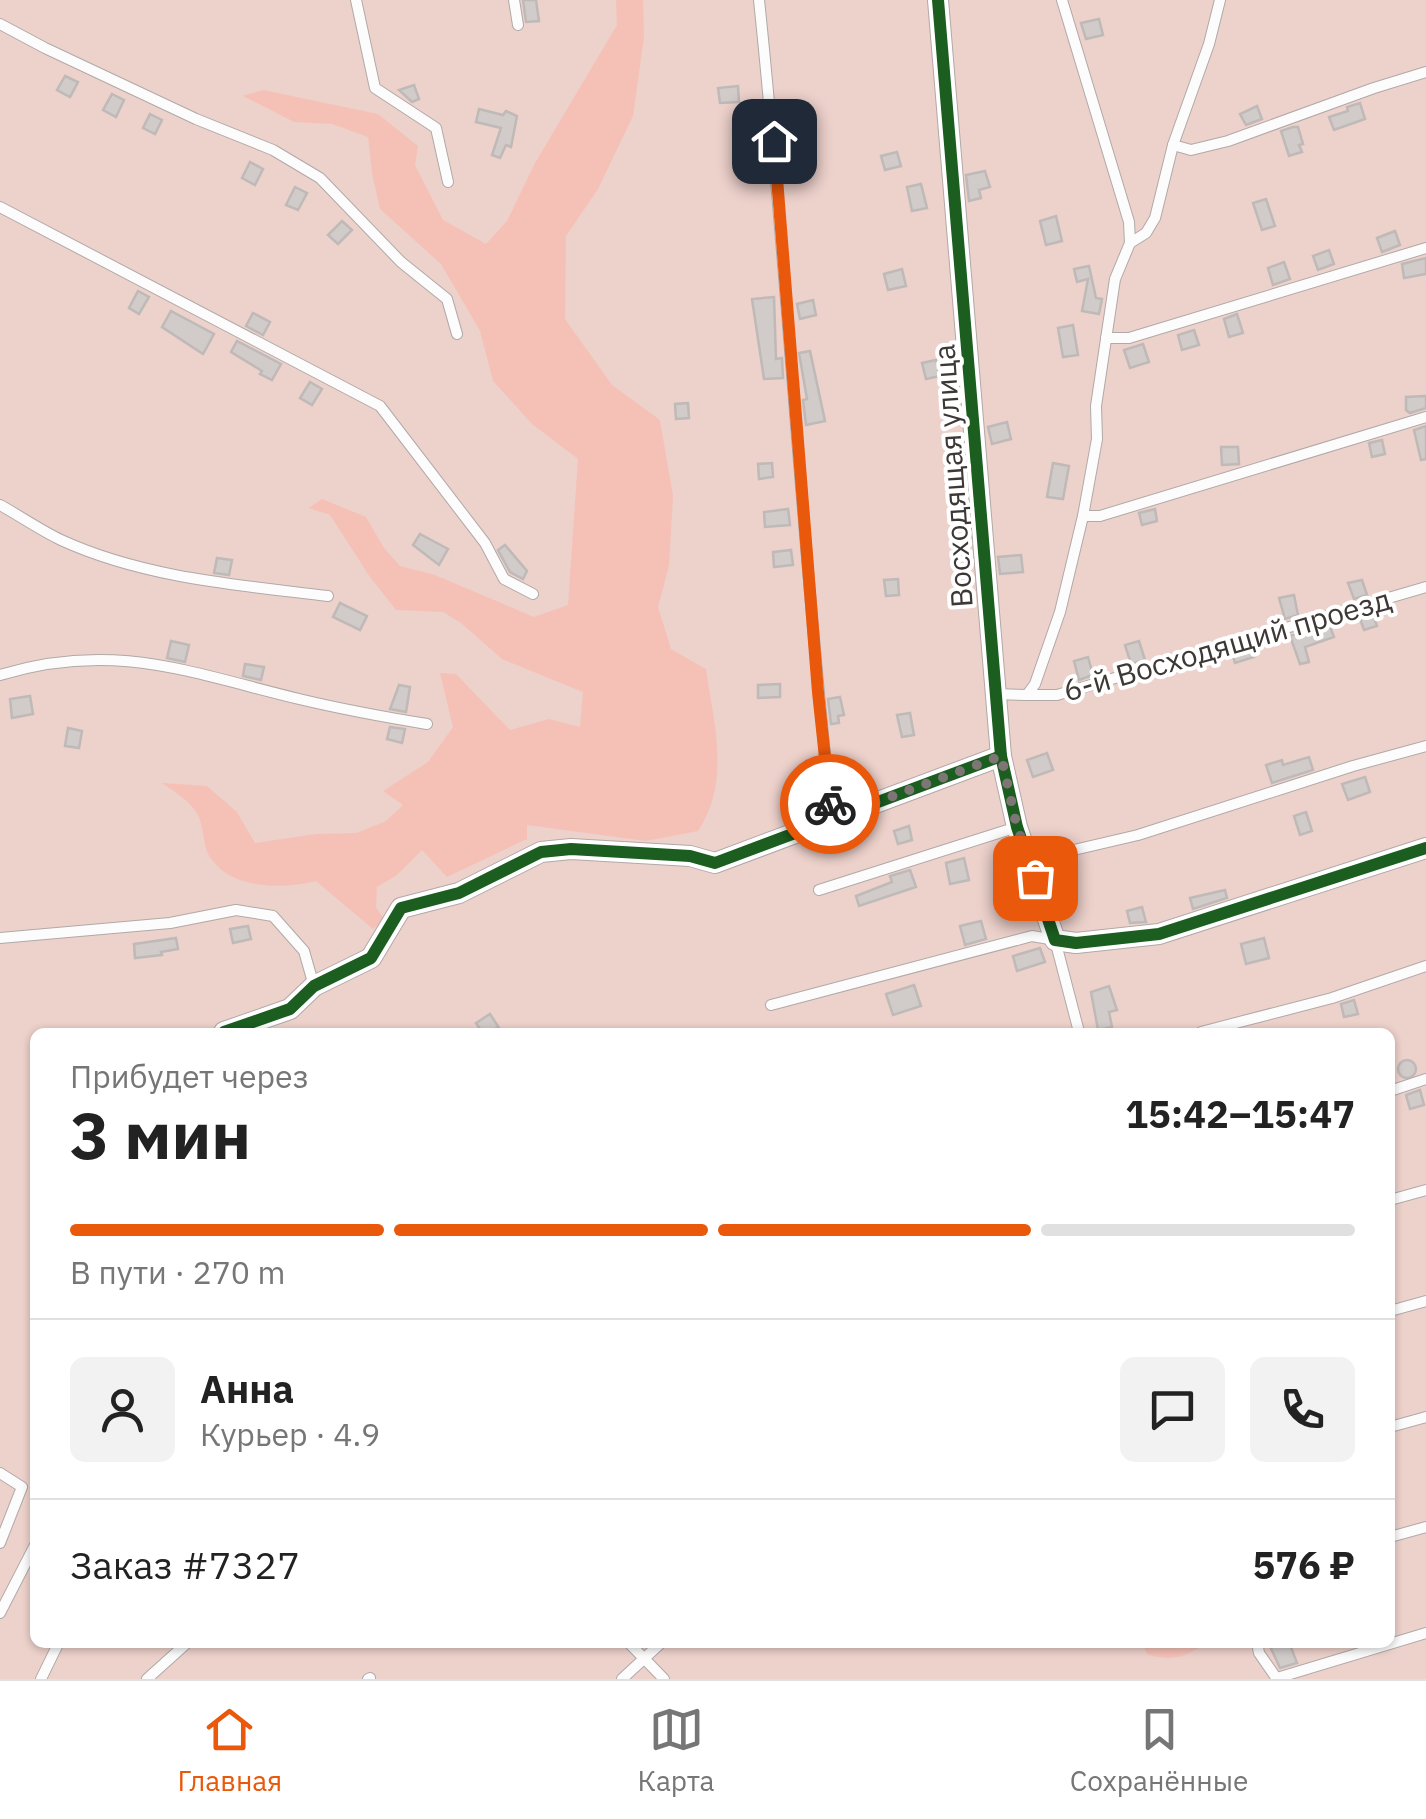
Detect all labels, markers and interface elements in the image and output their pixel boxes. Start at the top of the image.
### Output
pin [732,99,817,184]
icon: home [747,114,802,169]
street label: Восходящая улица [923,343,981,609]
street label: 6-й Восходящий проезд [1059,578,1396,710]
courier [780,754,880,854]
icon: bike [803,777,858,832]
pin [993,836,1078,921]
icon: bag [1008,851,1063,906]
text: Прибудет через [70,1055,309,1097]
text: 15:42–15:47 [1125,1089,1355,1138]
text: 3 мин [70,1092,251,1177]
text: В пути · 270 m [70,1251,286,1293]
button: person [70,1357,175,1462]
button: chat [1120,1357,1225,1462]
button: phone [1250,1357,1355,1462]
text: Анна [200,1364,294,1413]
text: Курьер · 4.9 [200,1413,380,1455]
text: Заказ #7327 [70,1540,300,1589]
text: 576 ₽ [1253,1540,1355,1589]
tab: Главная [178,1702,282,1799]
tab: Карта [638,1702,715,1799]
tab: Сохранённые [1070,1702,1248,1799]

